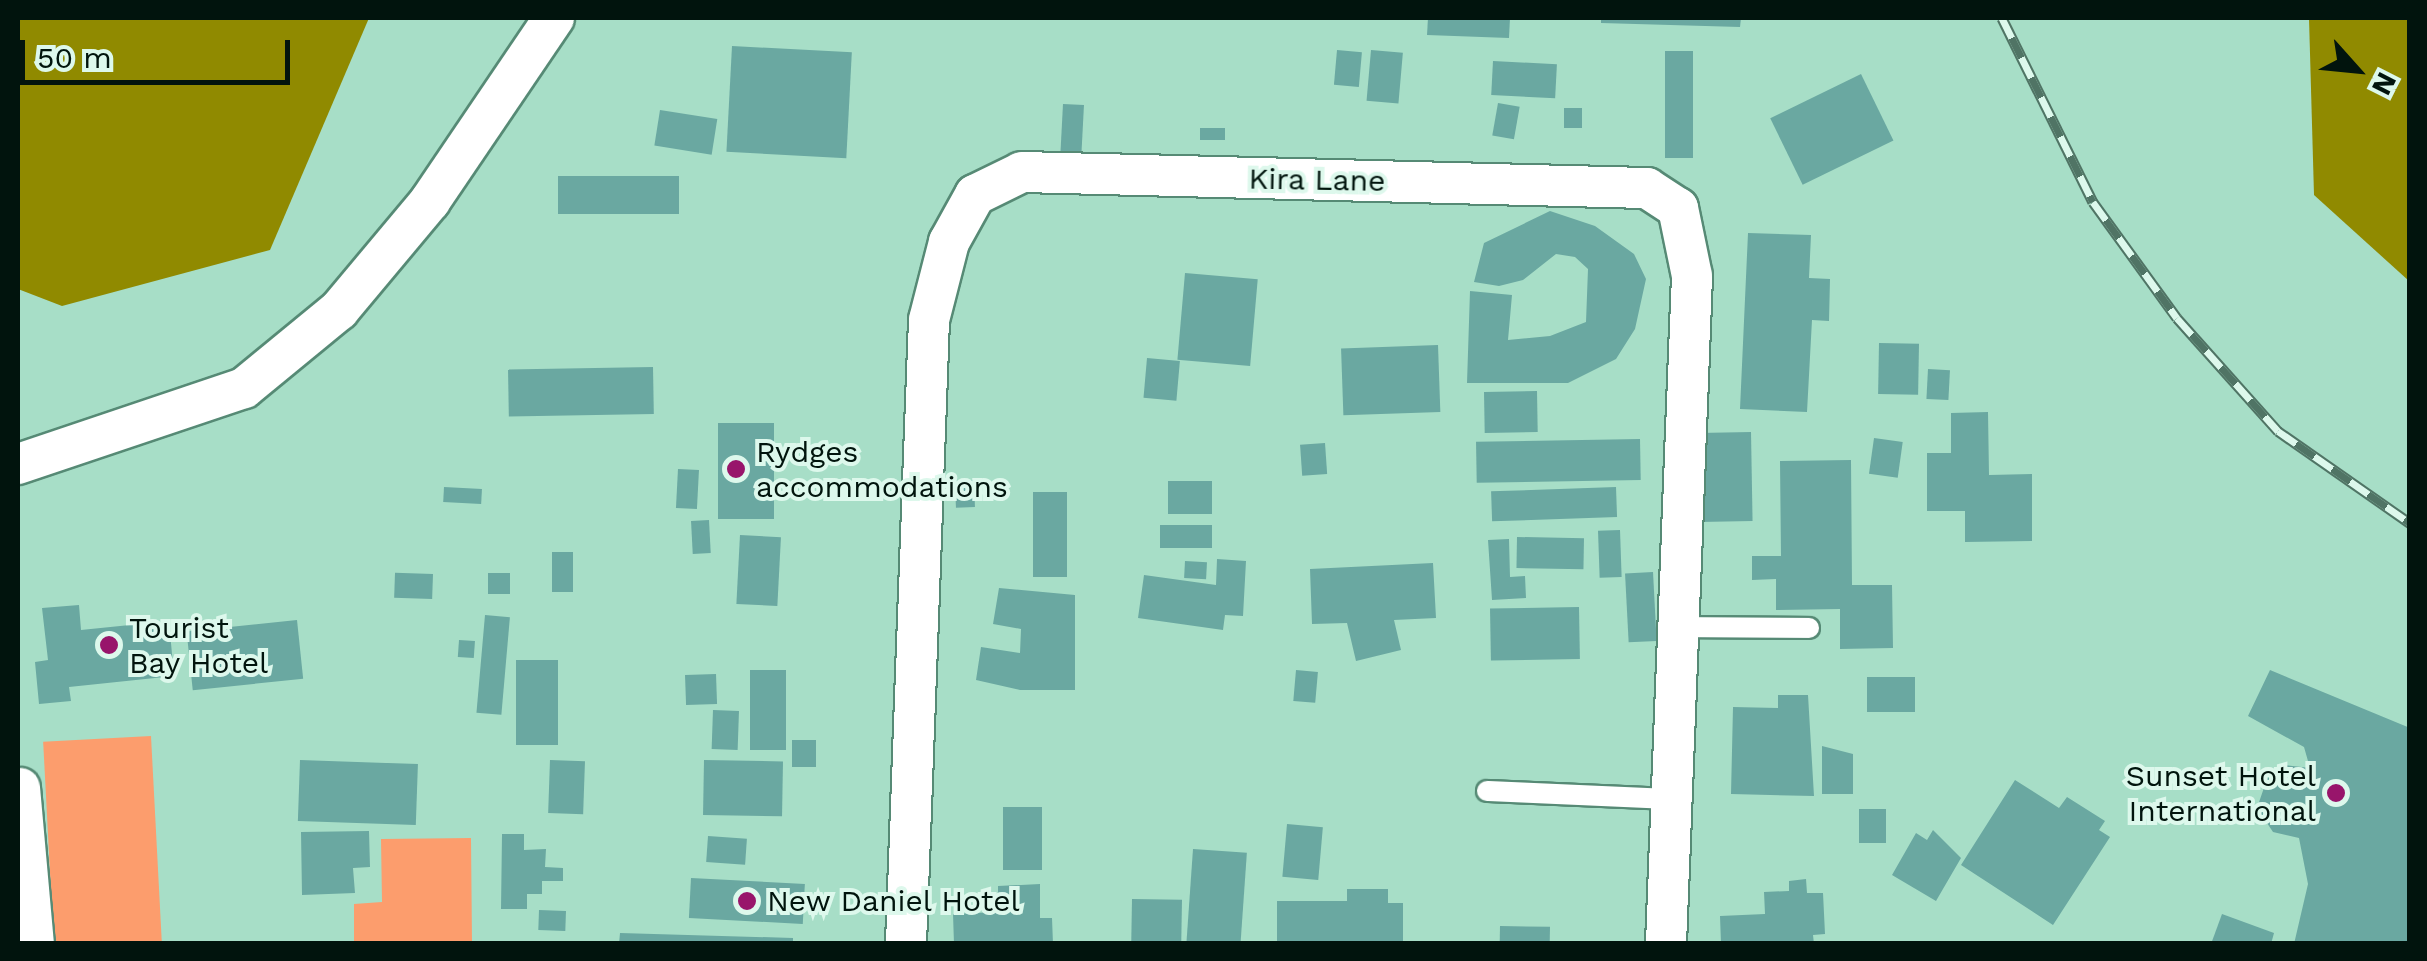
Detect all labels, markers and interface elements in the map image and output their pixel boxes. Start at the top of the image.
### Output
scale bar [25,20,295,82]
north arrow [2307,20,2407,120]
text: 50 m [37,40,112,75]
text: N [2365,67,2404,101]
street label: Kira Lane [1248,161,1386,199]
place label: Rydges accommodations [756,434,1008,504]
marker: Rydges accommodations [725,458,747,480]
place label: Tourist Bay Hotel [129,610,269,680]
marker: Tourist Bay Hotel [98,634,120,656]
place label: Sunset Hotel International [2126,758,2316,828]
marker: Sunset Hotel International [2325,782,2347,804]
place label: New Daniel Hotel [767,883,1021,919]
marker: New Daniel Hotel [736,890,758,912]

